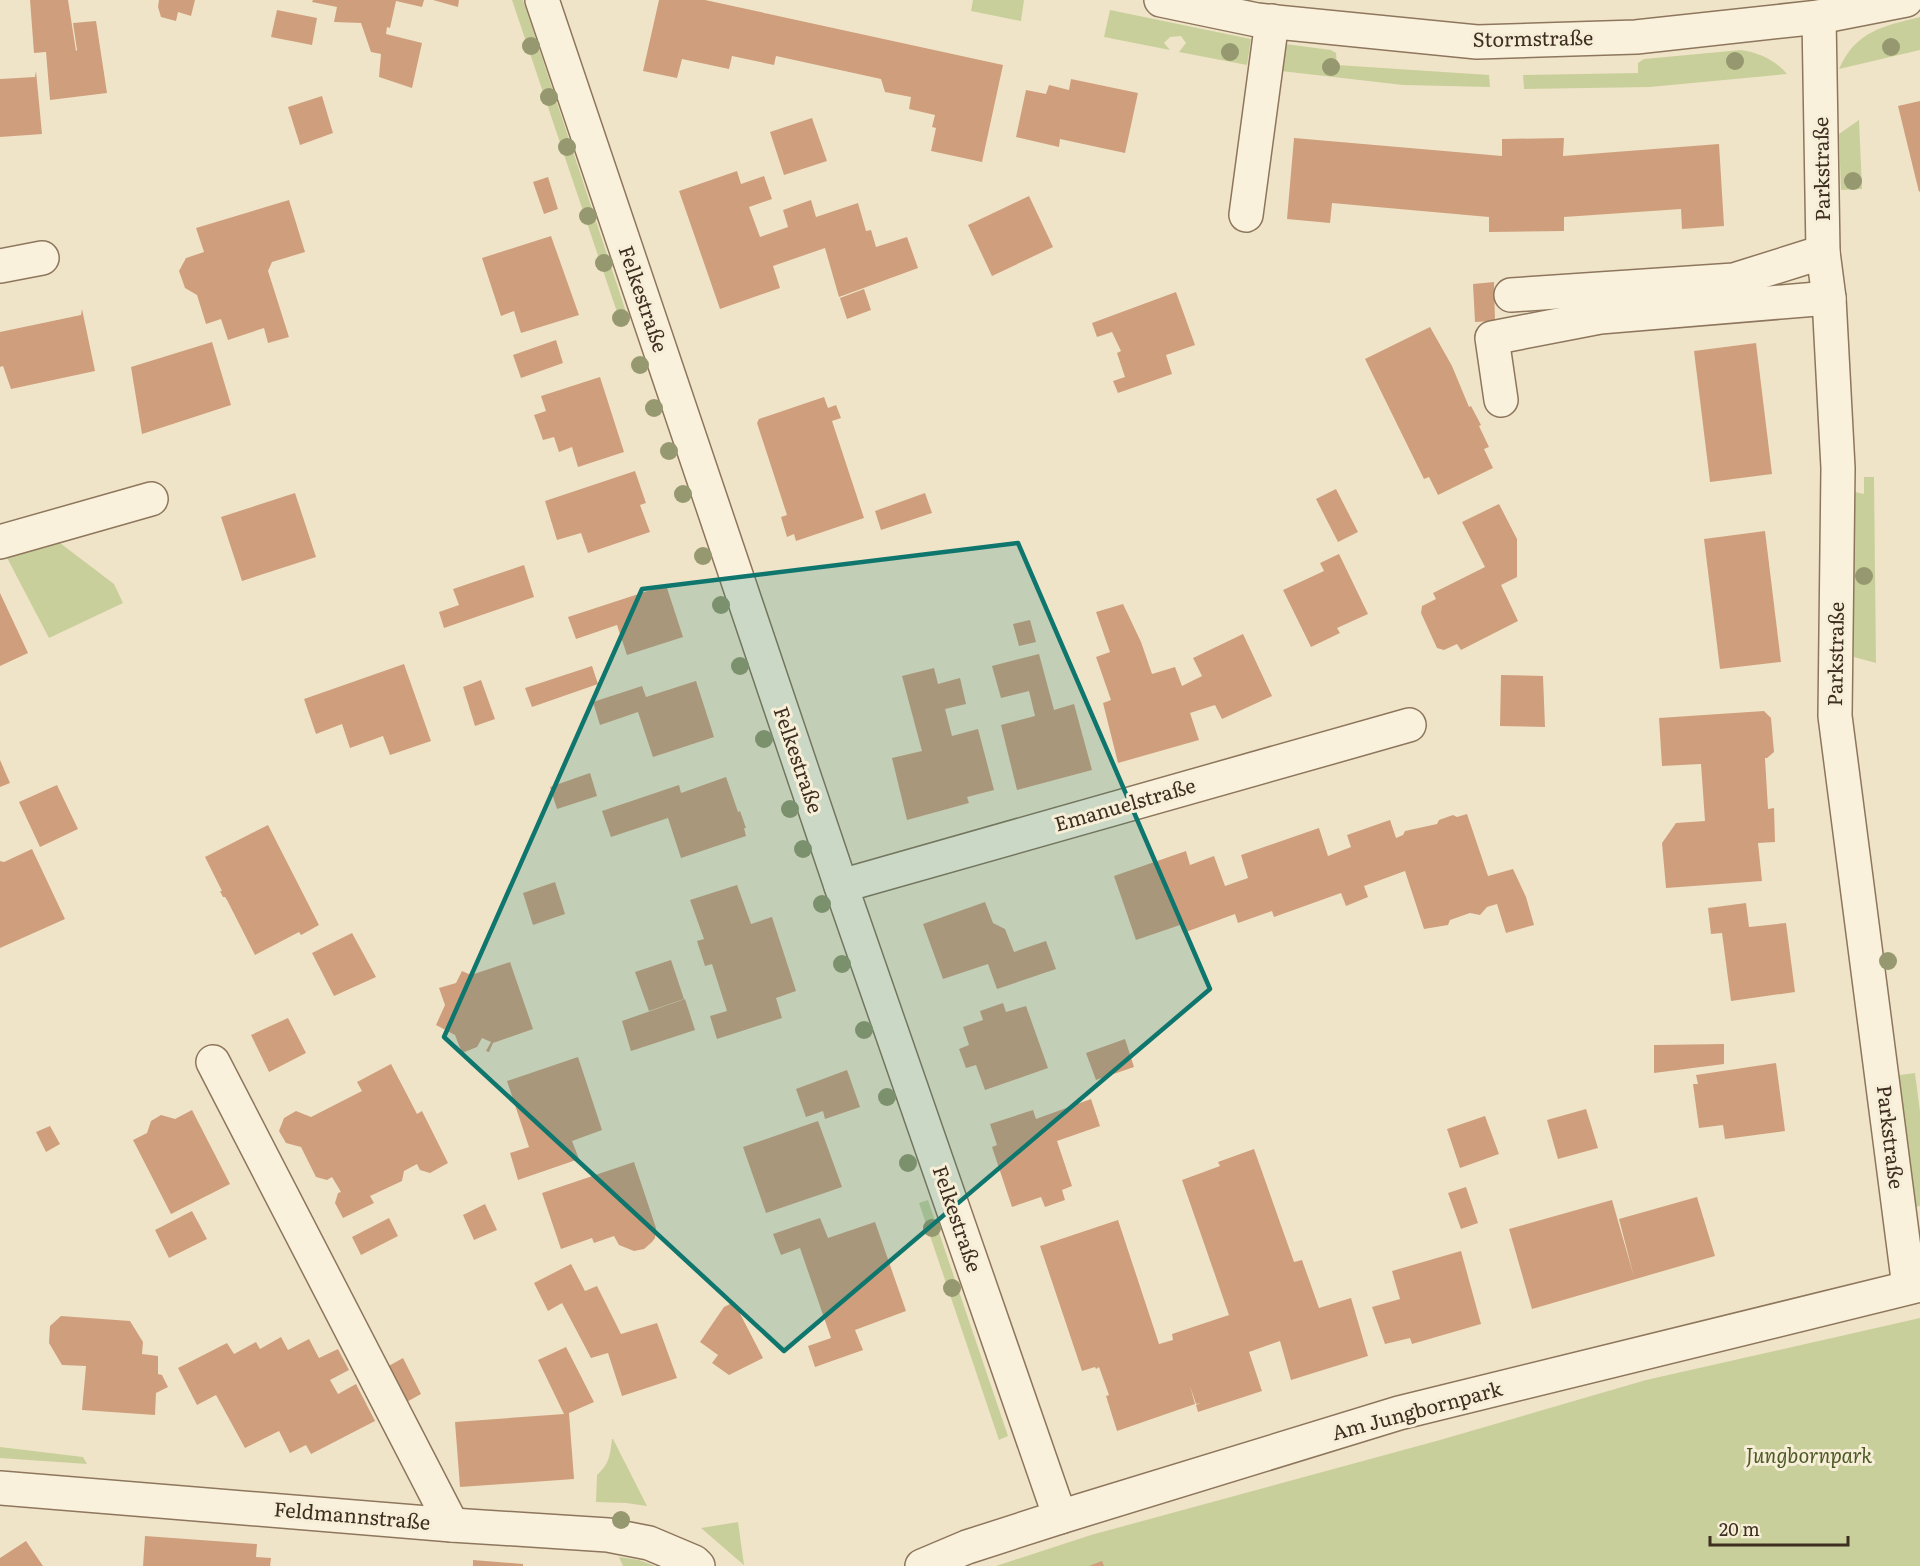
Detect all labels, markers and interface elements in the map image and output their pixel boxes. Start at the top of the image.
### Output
street label: Stormstraße [1472,21,1594,53]
street label: Parkstraße [1804,117,1836,222]
street label: Felkestraße [613,241,677,356]
street label: Parkstraße [1818,601,1850,706]
street label: Felkestraße [768,702,832,817]
street label: Emanuelstraße [1050,769,1199,838]
street label: Parkstraße [1871,1083,1913,1190]
street label: Felkestraße [927,1161,991,1276]
street label: Am Jungbornpark [1328,1372,1506,1446]
park label: Jungbornpark [1746,1439,1872,1469]
street label: Feldmannstraße [273,1492,432,1536]
scale bar [1710,1509,1848,1547]
text: 20 m [1719,1515,1760,1542]

